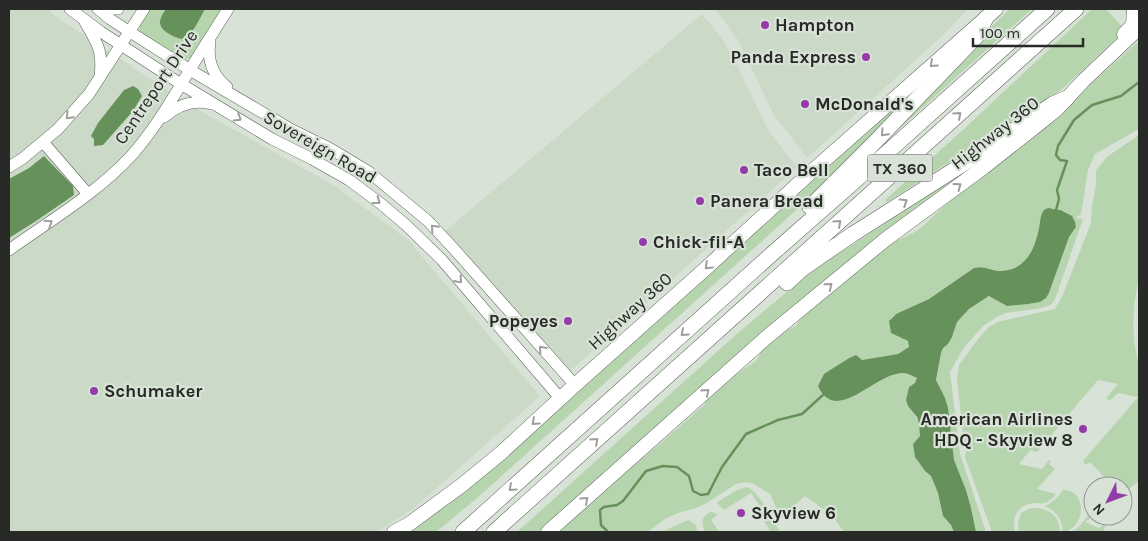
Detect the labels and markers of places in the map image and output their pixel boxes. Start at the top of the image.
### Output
place label: Hampton [775,14,855,36]
marker: Hampton [759,19,771,31]
place label: Panda Express [731,46,856,68]
marker: Panda Express [860,51,872,63]
place label: McDonald's [815,93,914,115]
marker: McDonald's [799,98,811,110]
place label: Taco Bell [754,159,829,181]
marker: Taco Bell [738,164,750,176]
place label: Panera Bread [710,190,824,212]
marker: Panera Bread [694,195,706,207]
place label: Chick-fil-A [653,231,744,253]
marker: Chick-fil-A [637,236,649,248]
place label: Popeyes [489,310,558,332]
marker: Popeyes [562,315,574,327]
place label: Schumaker [104,380,202,402]
marker: Schumaker [88,385,100,397]
place label: American Airlines HDQ - Skyview 8 [920,408,1073,451]
marker: American Airlines HDQ - Skyview 8 [1077,423,1089,435]
place label: Skyview 6 [751,502,836,524]
marker: Skyview 6 [735,507,747,519]

